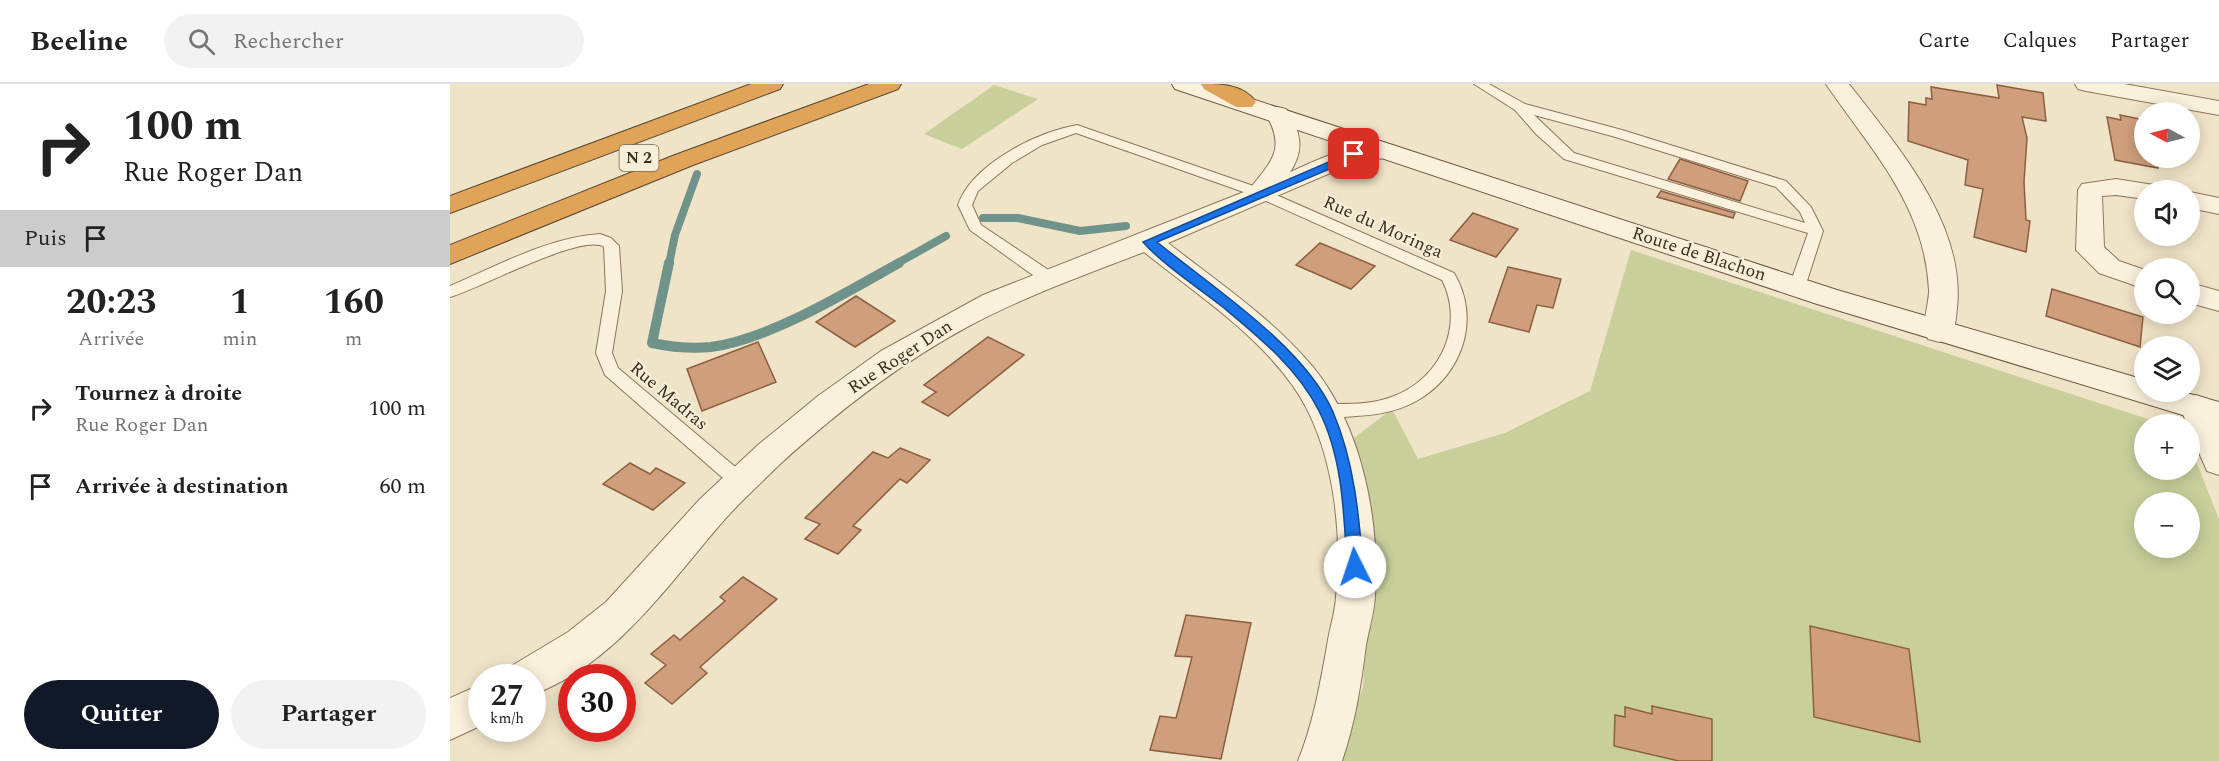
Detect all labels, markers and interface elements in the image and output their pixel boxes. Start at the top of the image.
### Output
search box [164,14,584,68]
text: Beeline [30,20,128,63]
icon: search [185,25,218,58]
text: Rechercher [233,25,344,58]
text: Carte [1918,25,1970,57]
text: Calques [2003,25,2077,57]
text: Partager [2110,25,2189,57]
text: 100 m [123,95,242,158]
north arrow [2134,102,2200,168]
map controls [2134,102,2200,558]
icon: right [24,108,102,186]
pin [1328,128,1379,179]
icon: arrive [1337,137,1370,170]
road number: N 2 [620,145,658,171]
text: Rue Roger Dan [123,152,303,194]
button: sound [2134,180,2200,246]
street label: Rue du Moringa [1319,189,1447,266]
street label: Route de Blachon [1628,220,1770,288]
text: Puis [24,222,67,255]
icon: arrive [79,222,112,255]
button: search [2134,258,2200,324]
text: 20:23 [66,275,156,330]
text: 1 [230,275,250,330]
text: 160 [323,275,384,330]
street label: Rue Roger Dan [842,313,958,401]
text: Arrivée [78,324,144,354]
text: min [222,324,257,354]
text: m [345,324,362,354]
button: layers [2134,336,2200,402]
street label: Rue Madras [624,355,714,437]
text: Tournez à droite [75,377,242,410]
icon: right [24,392,57,425]
text: 100 m [369,392,426,425]
text: Rue Roger Dan [75,410,208,440]
button: + [2134,414,2200,480]
icon: arrive [24,470,57,503]
text: Arrivée à destination [75,470,289,503]
text: 60 m [380,470,426,503]
button: − [2134,492,2200,558]
position arrow [1323,535,1387,599]
speed limit sign: 30 [558,664,636,742]
text: 27 [490,673,524,719]
button: Quitter [24,680,219,749]
button: Partager [231,680,426,749]
text: km/h [490,707,524,730]

